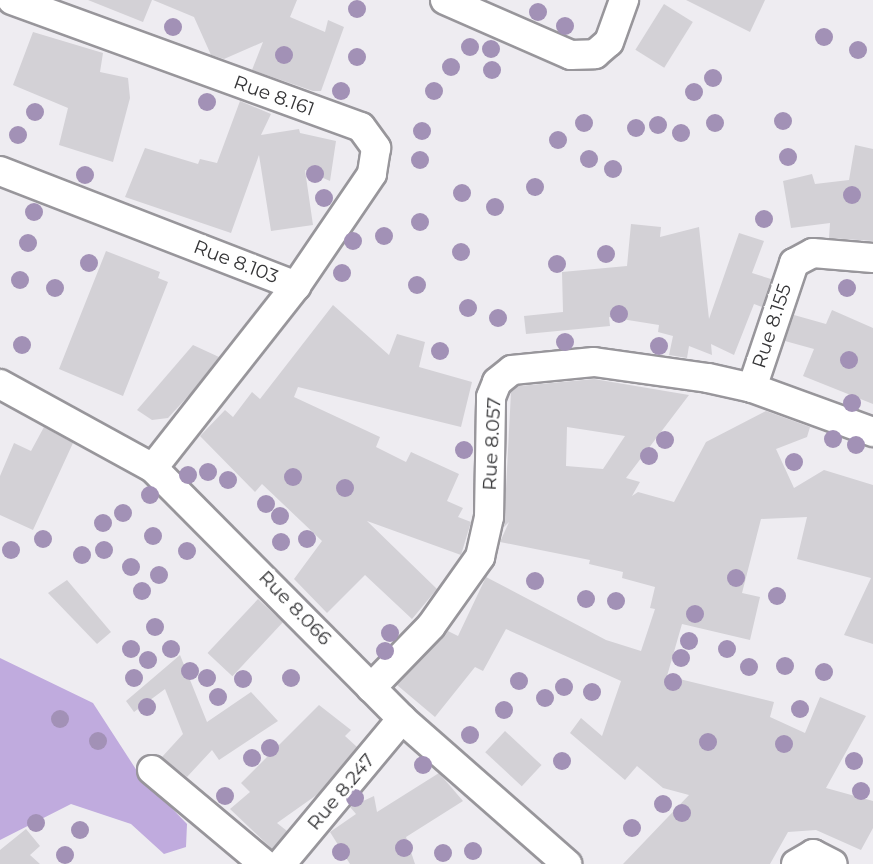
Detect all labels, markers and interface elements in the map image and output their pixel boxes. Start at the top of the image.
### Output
street label: Rue 8.161 [230,71,318,121]
street label: Rue 8.103 [190,235,282,289]
street label: Rue 8.155 [748,281,796,371]
street label: Rue 8.057 [478,397,506,491]
street label: Rue 8.066 [254,566,336,650]
street label: Rue 8.247 [302,749,380,835]

